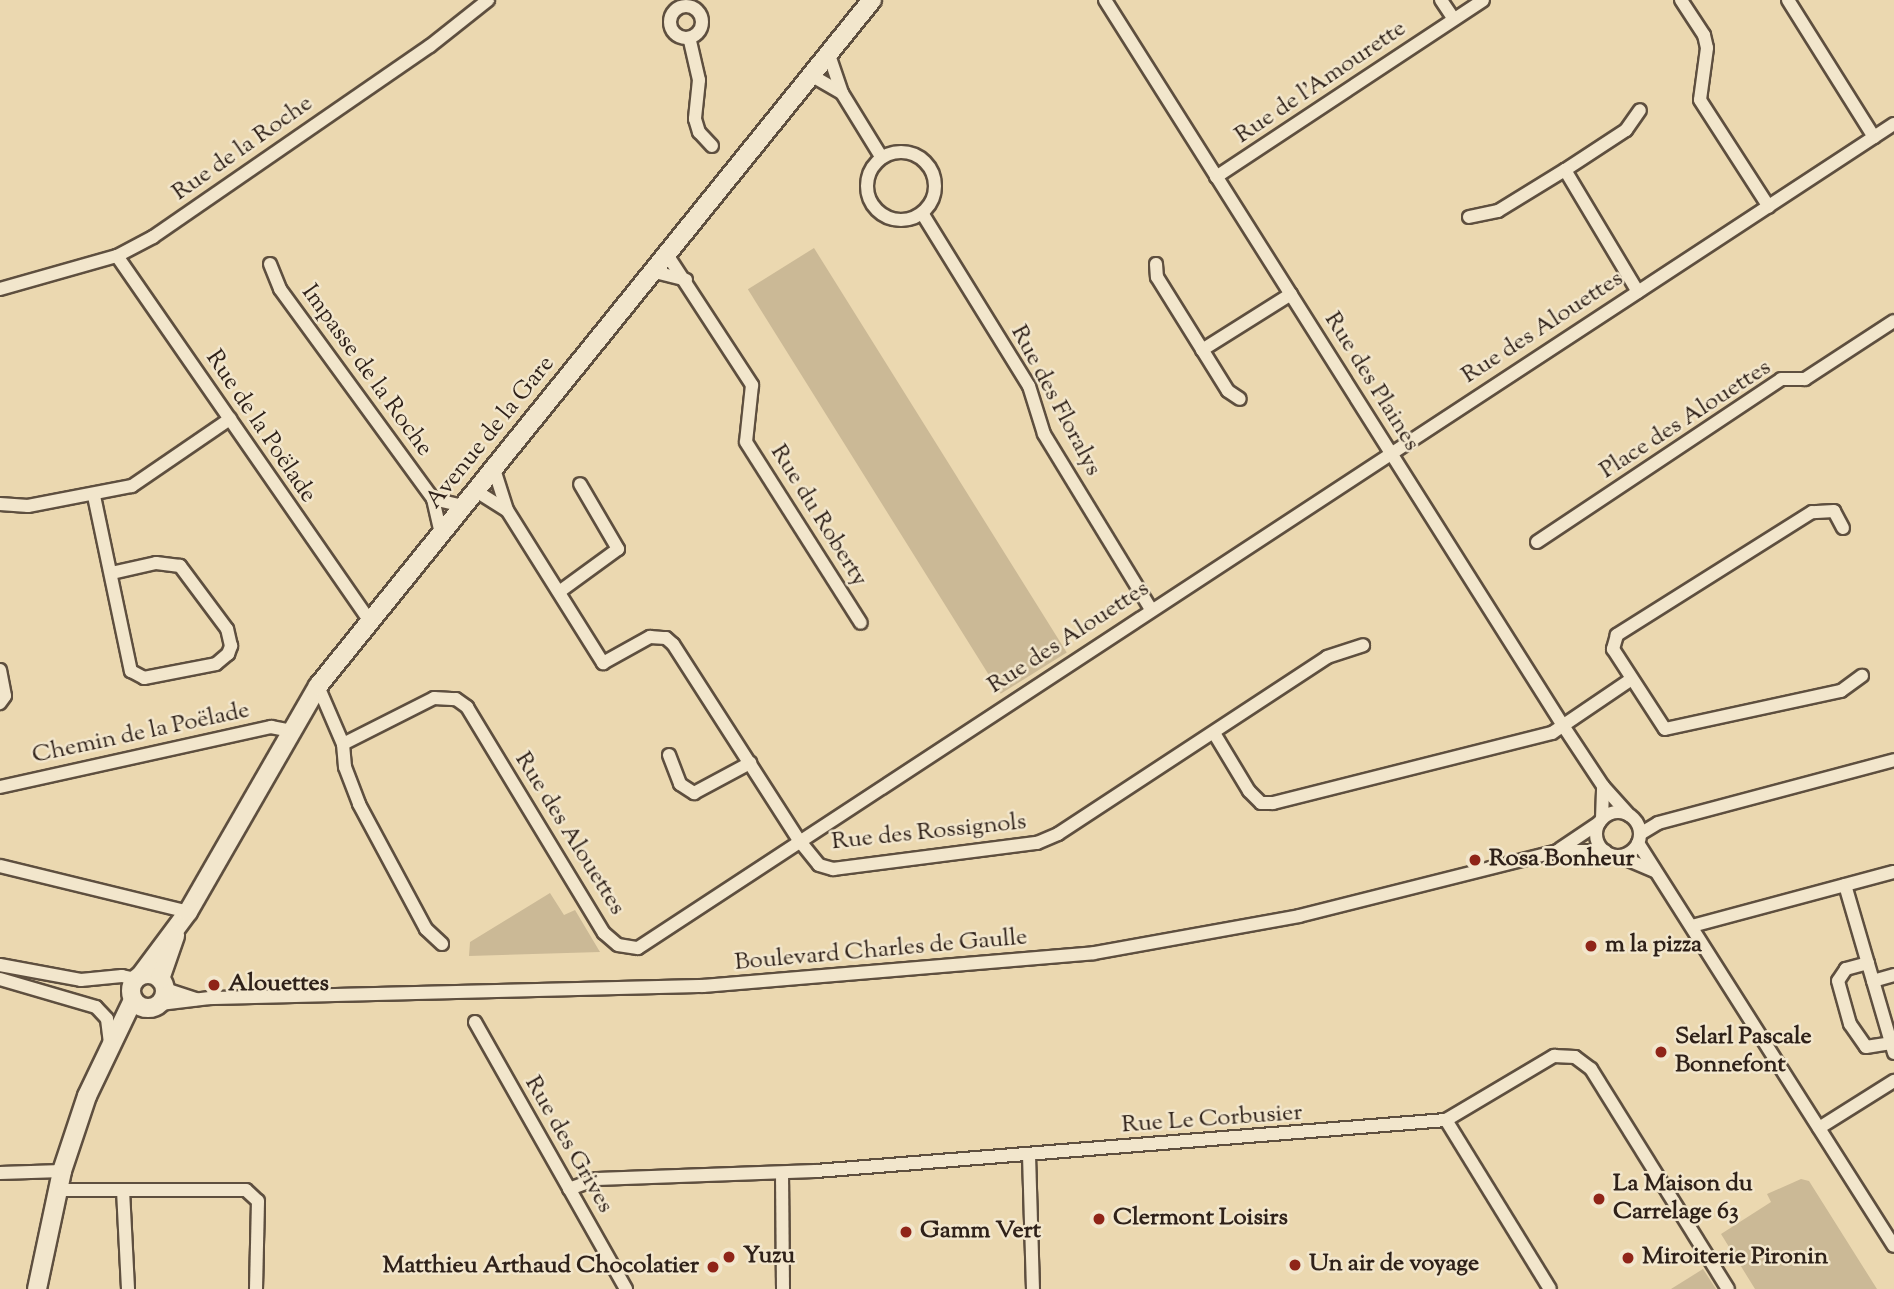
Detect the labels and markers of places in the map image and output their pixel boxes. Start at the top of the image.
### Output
place label: Rosa Bonheur [1489,846,1635,874]
marker: Rosa Bonheur [1467,852,1483,868]
place label: m la pizza [1605,932,1702,960]
marker: m la pizza [1583,938,1599,954]
place label: Alouettes [228,971,329,999]
marker: Alouettes [206,977,222,993]
place label: Selarl Pascale Bonnefont [1675,1024,1812,1080]
marker: Selarl Pascale Bonnefont [1653,1044,1669,1060]
place label: La Maison du Carrelage 63 [1613,1171,1753,1227]
marker: La Maison du Carrelage 63 [1591,1191,1607,1207]
place label: Clermont Loisirs [1113,1205,1288,1233]
marker: Clermont Loisirs [1091,1211,1107,1227]
place label: Gamm Vert [920,1218,1041,1246]
marker: Gamm Vert [898,1224,914,1240]
place label: Yuzu [743,1243,795,1271]
place label: Miroiterie Pironin [1642,1244,1828,1272]
marker: Yuzu [721,1249,737,1265]
marker: Miroiterie Pironin [1620,1250,1636,1266]
place label: Un air de voyage [1309,1251,1479,1279]
place label: Matthieu Arthaud Chocolatier [382,1253,699,1281]
marker: Un air de voyage [1287,1257,1303,1273]
marker: Matthieu Arthaud Chocolatier [705,1259,721,1275]

